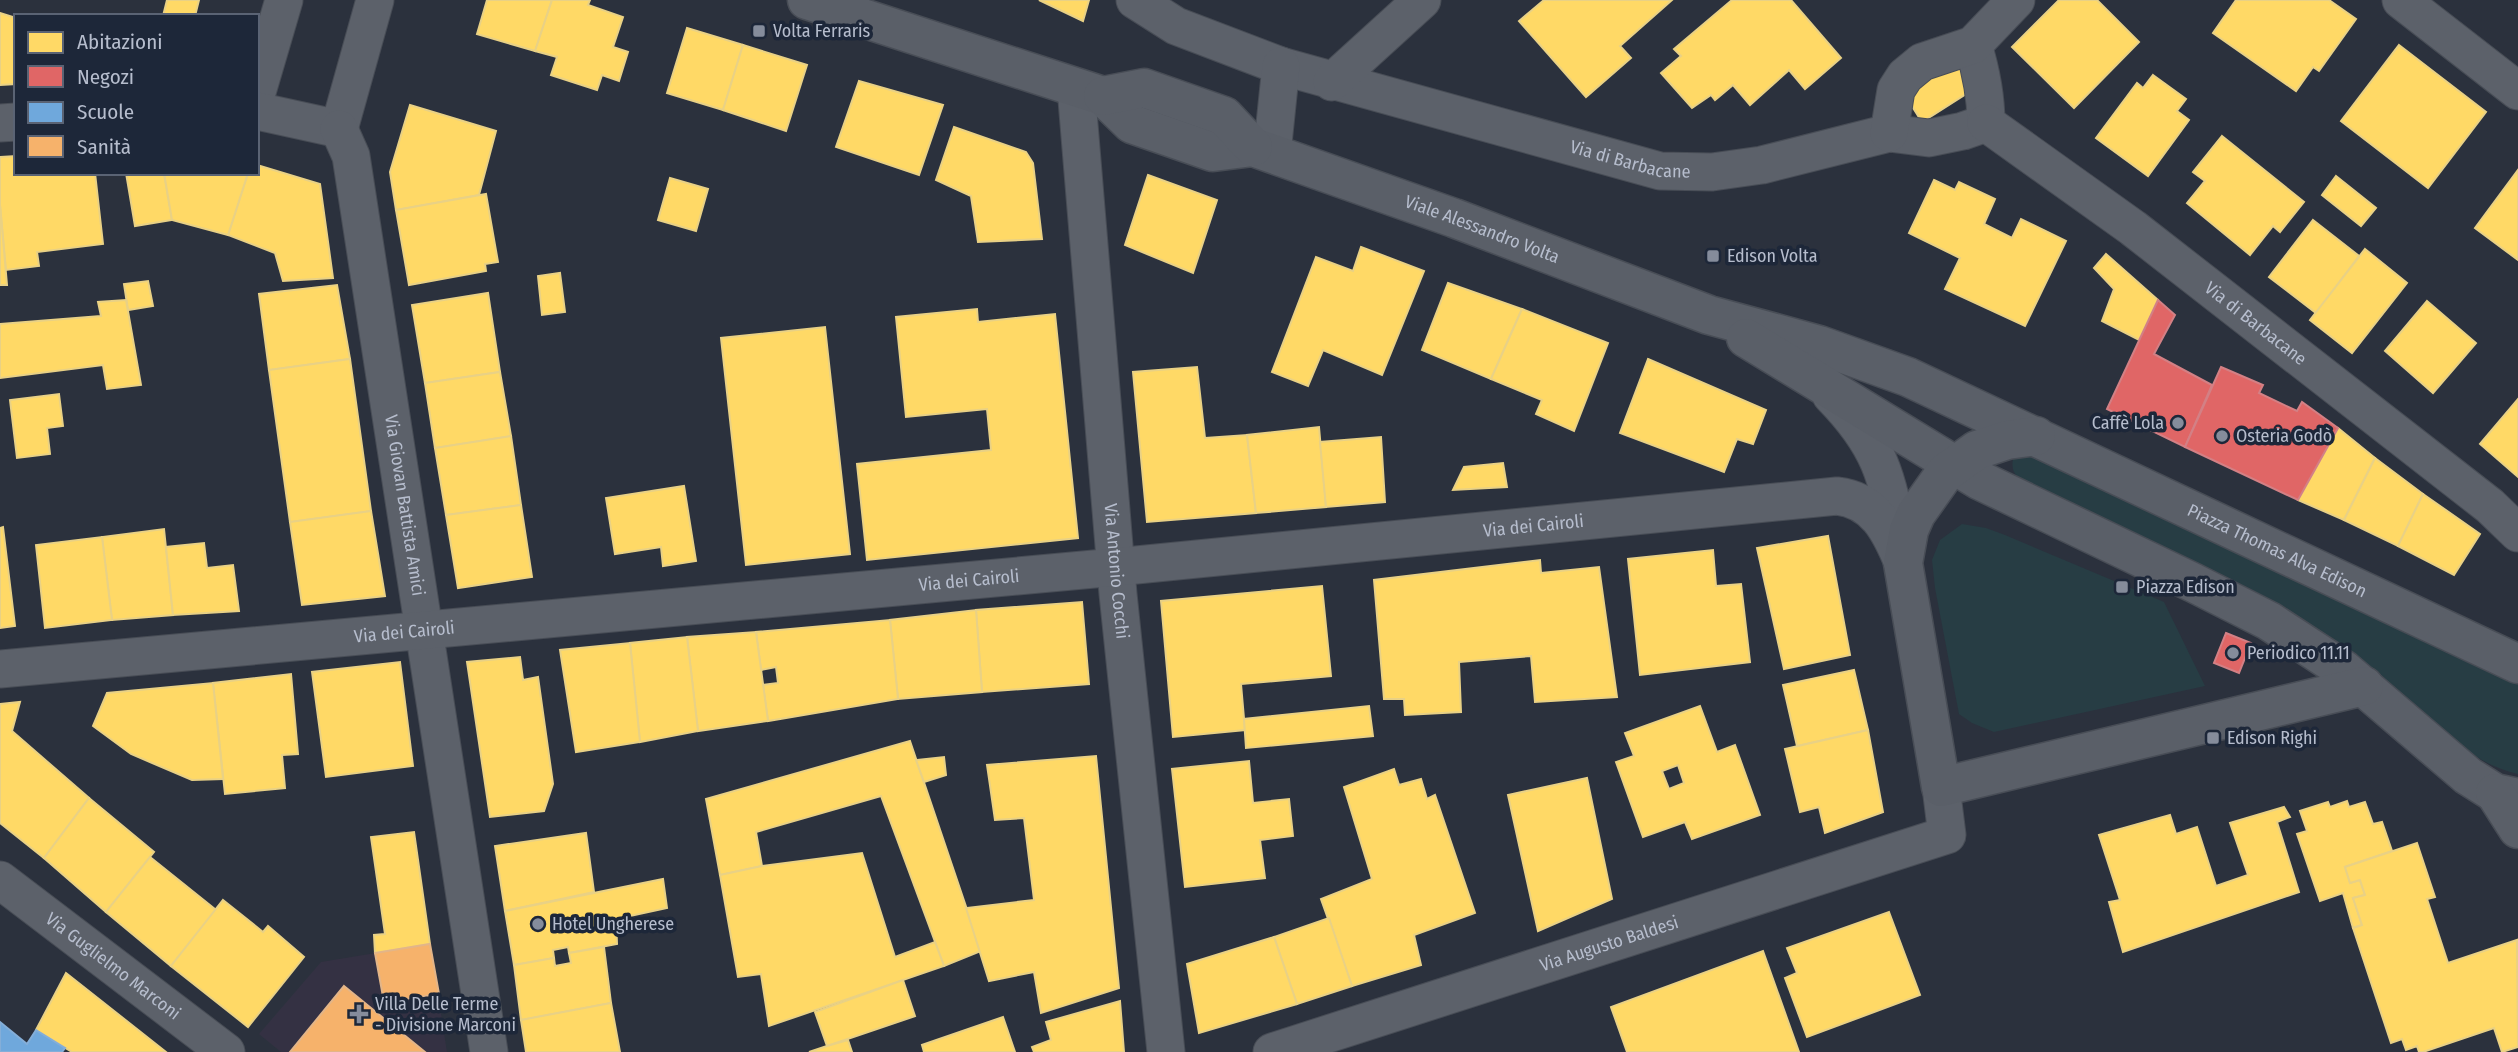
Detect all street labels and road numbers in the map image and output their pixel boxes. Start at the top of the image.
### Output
street label: Via di Barbacane [1568,136,1691,183]
street label: Viale Alessandro Volta [1402,191,1563,268]
street label: Via di Barbacane [2200,277,2311,370]
street label: Via Giovan Battista Amici [380,413,430,597]
street label: Piazza Thomas Alva Edison [2184,499,2370,602]
street label: Via Antonio Cocchi [1100,503,1134,640]
street label: Via dei Cairoli [1482,510,1585,542]
street label: Via dei Cairoli [918,565,1020,596]
street label: Via dei Cairoli [353,616,456,648]
street label: Via Guglielmo Marconi [41,908,185,1024]
street label: Via Augusto Baldesi [1537,911,1681,976]

